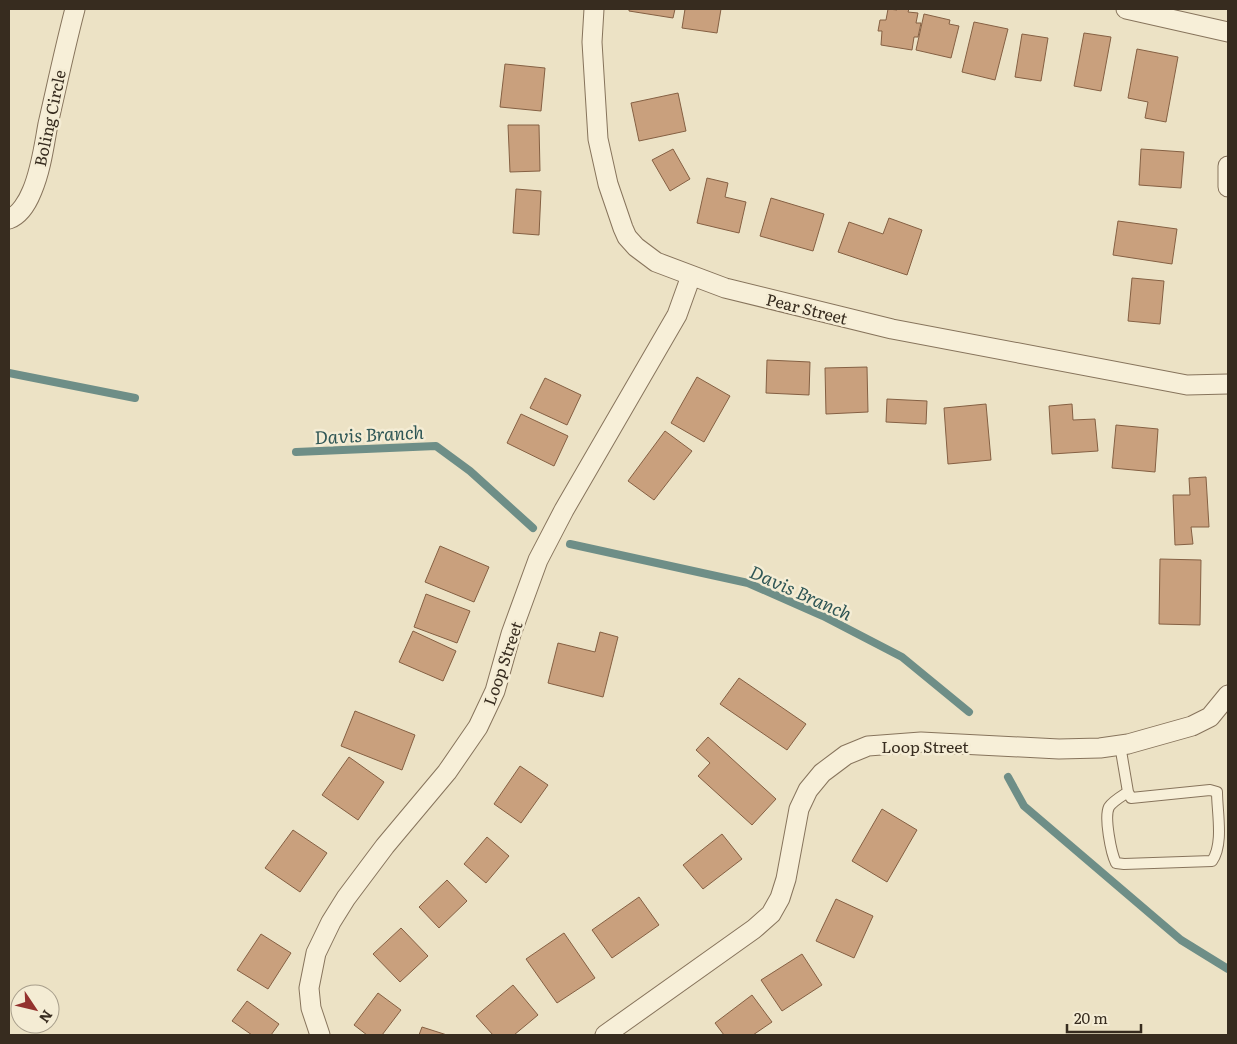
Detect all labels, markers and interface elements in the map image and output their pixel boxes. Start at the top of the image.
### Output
street label: Boling Circle [27,67,71,169]
street label: Pear Street [764,286,851,330]
water label: Davis Branch [314,418,425,450]
water label: Davis Branch [746,557,857,627]
street label: Loop Street [476,617,528,708]
street label: Loop Street [881,734,969,758]
north arrow [10,984,60,1034]
scale bar [1067,1002,1141,1034]
text: N [35,1006,58,1028]
text: 20 m [1074,1006,1108,1029]

